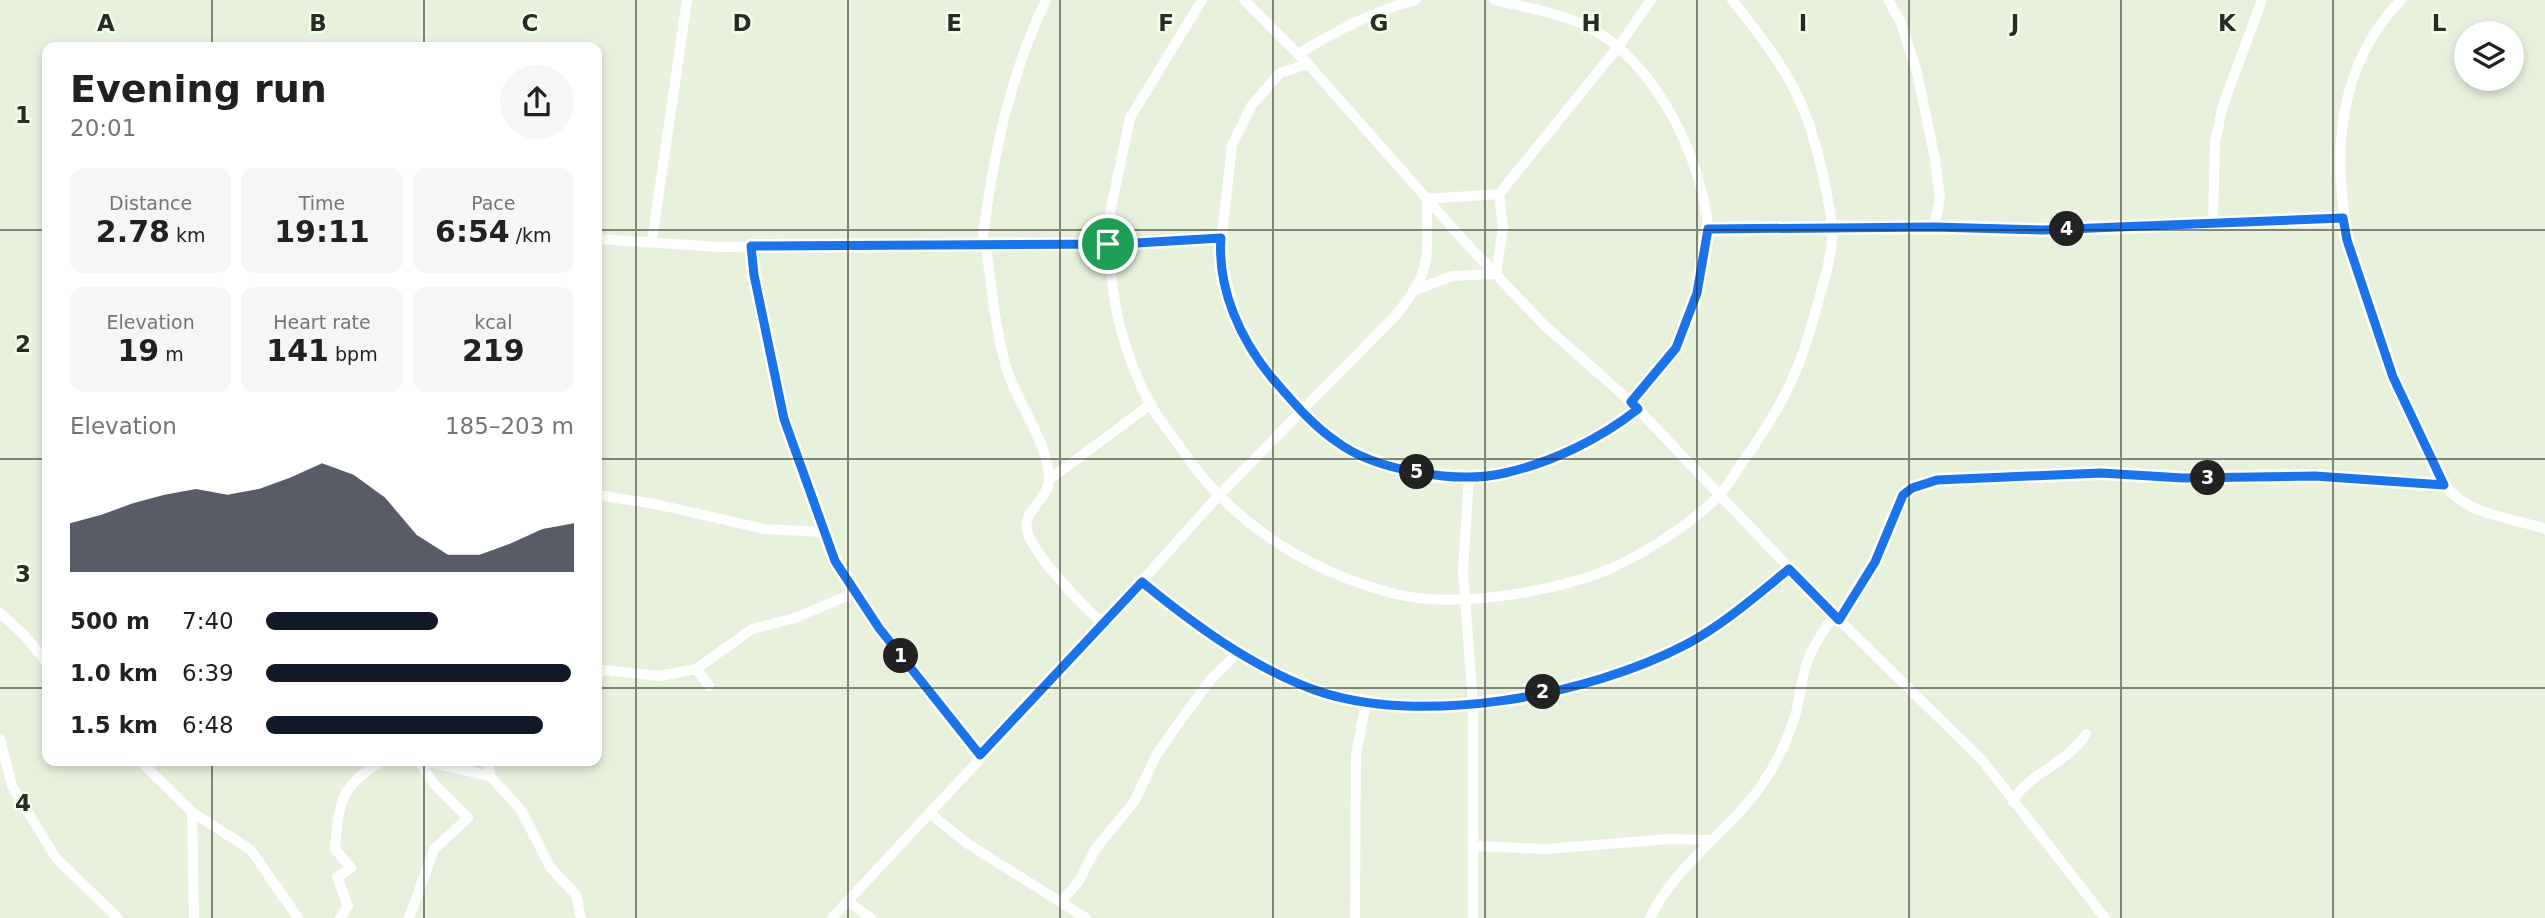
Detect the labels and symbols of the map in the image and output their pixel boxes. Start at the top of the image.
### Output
text: A [97,10,115,36]
text: B [309,10,327,36]
text: C [522,10,538,36]
text: D [732,10,752,36]
text: E [946,10,962,36]
text: F [1158,10,1174,36]
text: G [1370,10,1388,36]
text: H [1581,10,1601,36]
text: I [1799,10,1807,36]
text: J [2009,10,2019,36]
text: K [2218,10,2237,36]
text: L [2432,10,2447,36]
text: 1 [15,102,31,128]
pin: 4 [2050,212,2084,246]
pin [1078,214,1138,274]
text: 2 [15,331,31,357]
pin: 5 [1400,454,1434,490]
pin: 3 [2190,461,2226,496]
text: 3 [15,561,31,587]
pin: 1 [884,638,918,674]
pin: 2 [1526,674,1560,710]
text: 4 [15,790,31,816]

